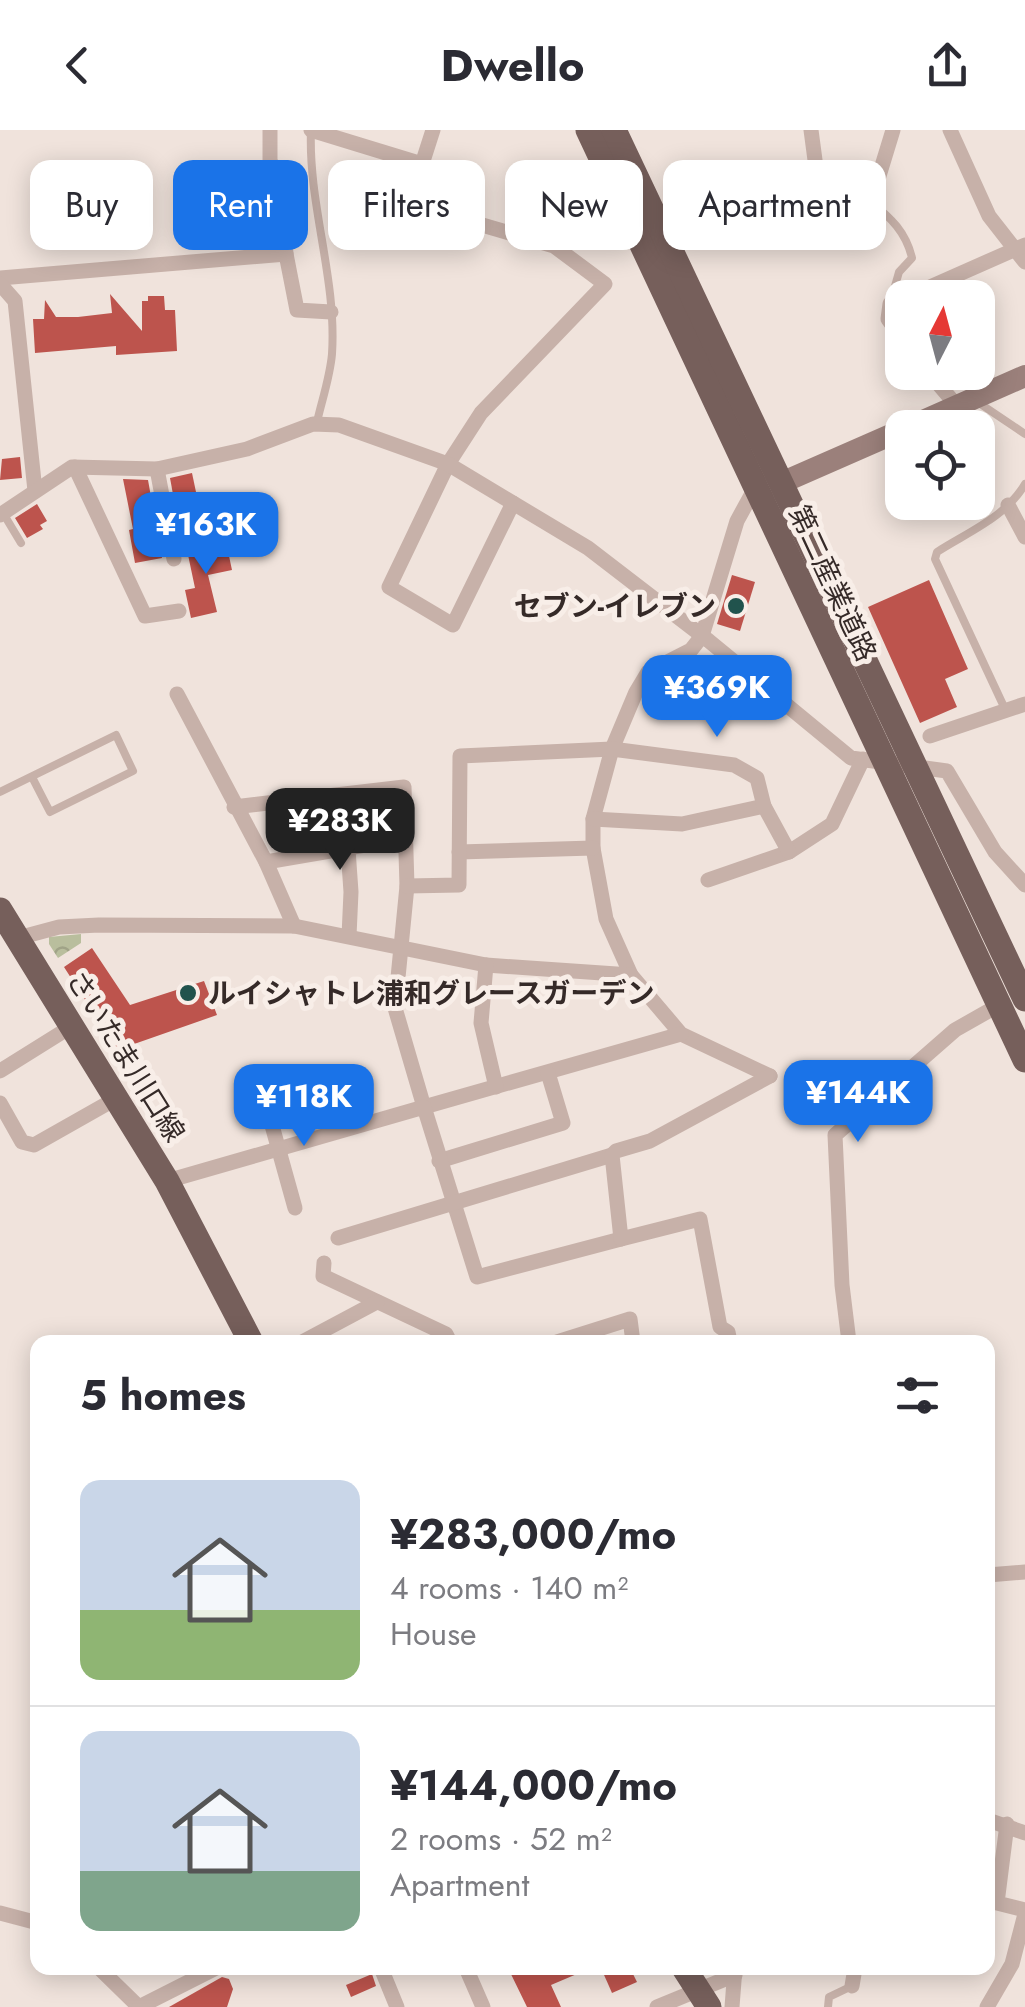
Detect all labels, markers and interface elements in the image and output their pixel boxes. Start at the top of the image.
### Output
text: Dwello [441,33,584,98]
icon: back [50,38,105,93]
icon: share [920,38,975,93]
chip: Buy [30,160,153,250]
chip: Rent [173,160,308,250]
chip: Filters [328,160,485,250]
chip: New [505,160,643,250]
chip: Apartment [663,160,886,250]
north arrow [885,280,995,390]
map controls [885,280,995,520]
button: locate [885,410,995,520]
pin: ¥163K [136,492,276,577]
street label: 第二産業道路 [778,498,887,668]
text: ¥163K [155,501,257,547]
place label: セブン-イレブン [514,586,716,627]
marker: セブン-イレブン [725,595,747,617]
pin: ¥369K [647,655,787,740]
text: ¥369K [664,664,770,710]
pin: ¥283K [270,788,410,873]
text: ¥283K [288,797,392,843]
street label: さいたま川口線 [56,963,195,1150]
place label: ルイシャトレ浦和グレースガーデン [208,973,655,1014]
marker: ルイシャトレ浦和グレースガーデン [177,982,199,1004]
pin: ¥144K [788,1060,928,1145]
pin: ¥118K [234,1064,374,1149]
text: ¥144K [806,1069,910,1115]
text: ¥118K [256,1073,352,1119]
text: 5 homes [80,1365,246,1426]
icon: filters [890,1368,945,1423]
text: ¥283,000/mo [390,1504,676,1565]
icon: home [160,1520,280,1640]
text: 4 rooms · 140 m² [390,1565,628,1611]
text: House [390,1611,477,1657]
text: ¥144,000/mo [390,1755,677,1816]
icon: home [160,1771,280,1891]
text: 2 rooms · 52 m² [390,1816,612,1862]
text: Apartment [390,1862,529,1908]

